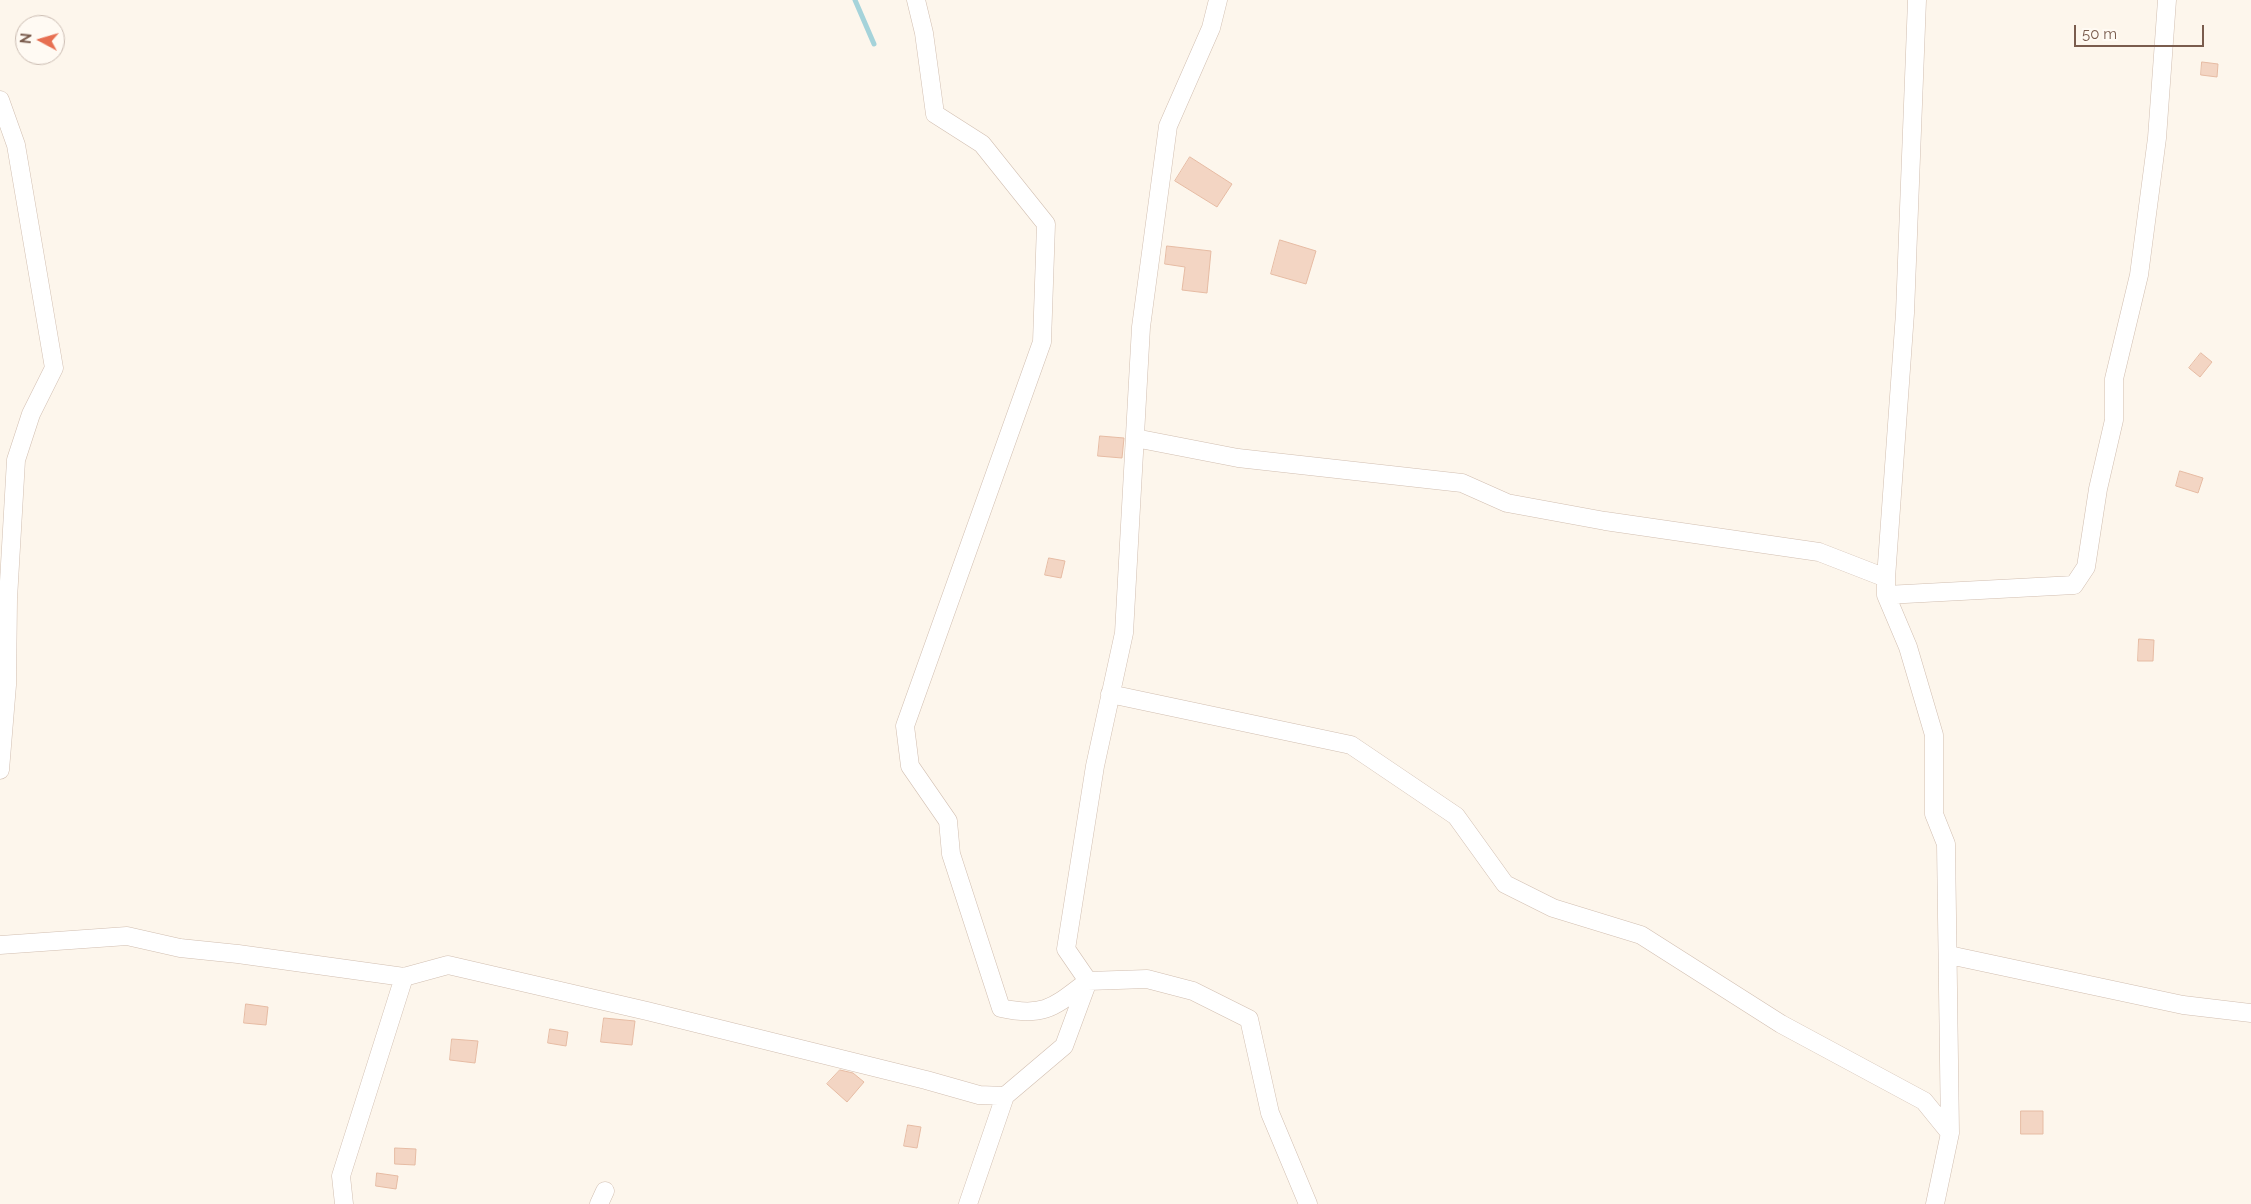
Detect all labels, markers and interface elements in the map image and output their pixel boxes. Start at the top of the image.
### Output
north arrow [15,15,65,65]
scale bar [2076,15,2206,47]
text: 50 m [2082,25,2117,43]
text: N [18,32,35,45]

